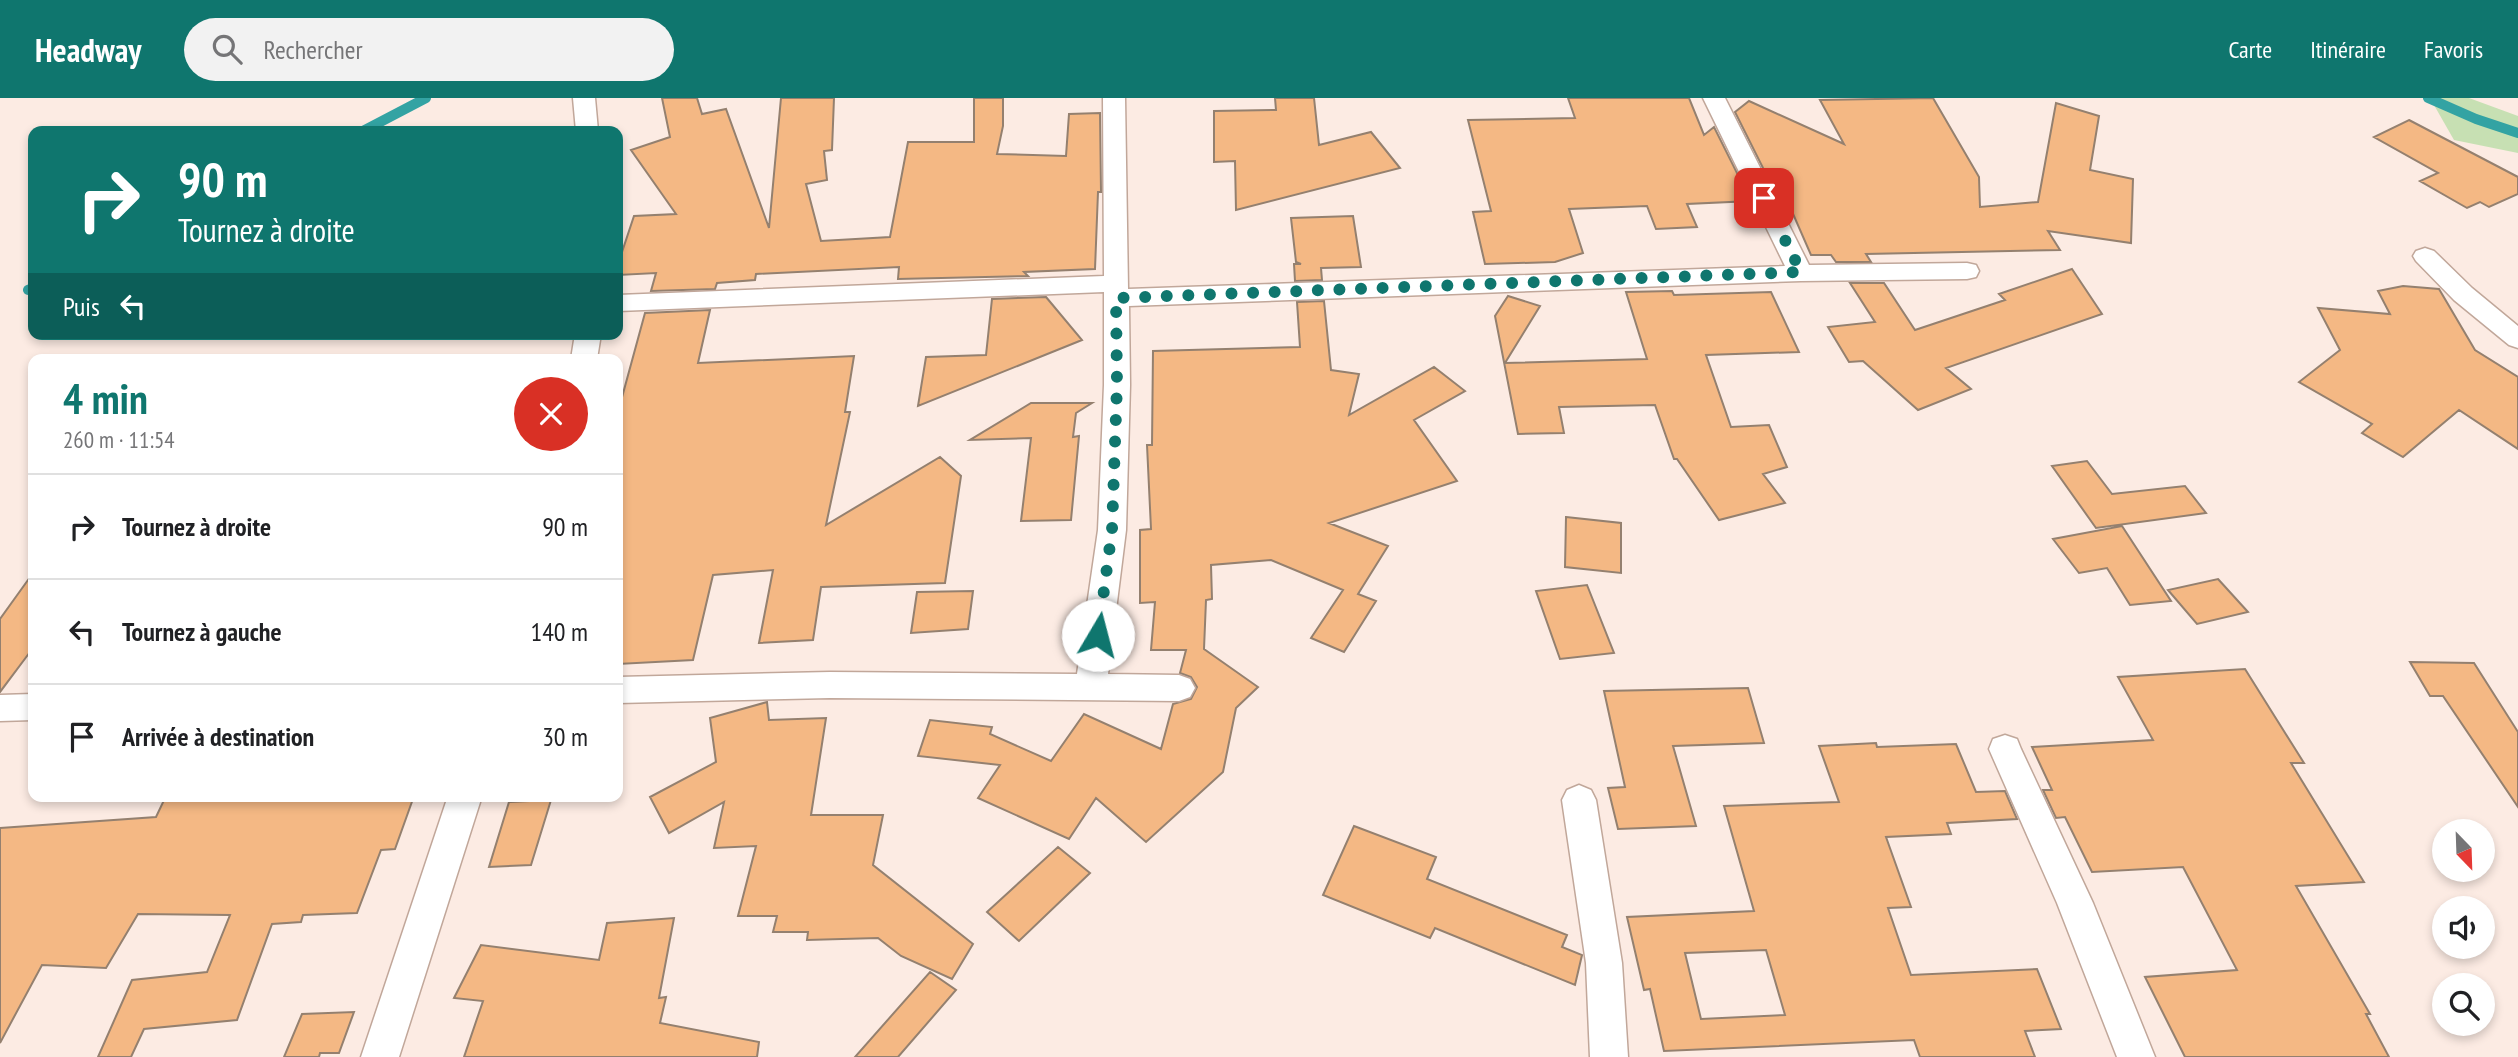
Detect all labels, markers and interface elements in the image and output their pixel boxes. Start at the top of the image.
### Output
search box [184,18,674,81]
text: Headway [35,28,142,71]
icon: search [208,30,246,68]
text: Rechercher [264,33,363,66]
text: Carte [2228,34,2272,65]
text: Itinéraire [2310,34,2386,65]
text: Favoris [2424,34,2483,65]
text: 90 m [178,147,267,211]
icon: right [63,154,154,245]
pin [1734,168,1794,228]
icon: arrive [1745,179,1783,217]
text: Tournez à droite [178,209,355,251]
icon: left [114,287,152,325]
text: Puis [63,290,100,323]
text: 4 min [63,371,148,426]
button: close [514,377,588,451]
text: 260 m · 11:54 [63,425,175,454]
icon: right [63,508,101,546]
text: Tournez à droite [122,510,271,543]
text: 90 m [542,510,588,543]
position arrow [1061,598,1135,672]
icon: left [63,613,101,651]
text: Tournez à gauche [122,615,282,648]
text: 140 m [530,615,588,648]
icon: arrive [63,718,101,756]
text: Arrivée à destination [122,720,314,753]
text: 30 m [542,720,588,753]
north arrow [2432,819,2496,882]
map controls [2432,819,2495,1036]
button: sound [2432,896,2495,959]
button: search [2432,973,2495,1036]

